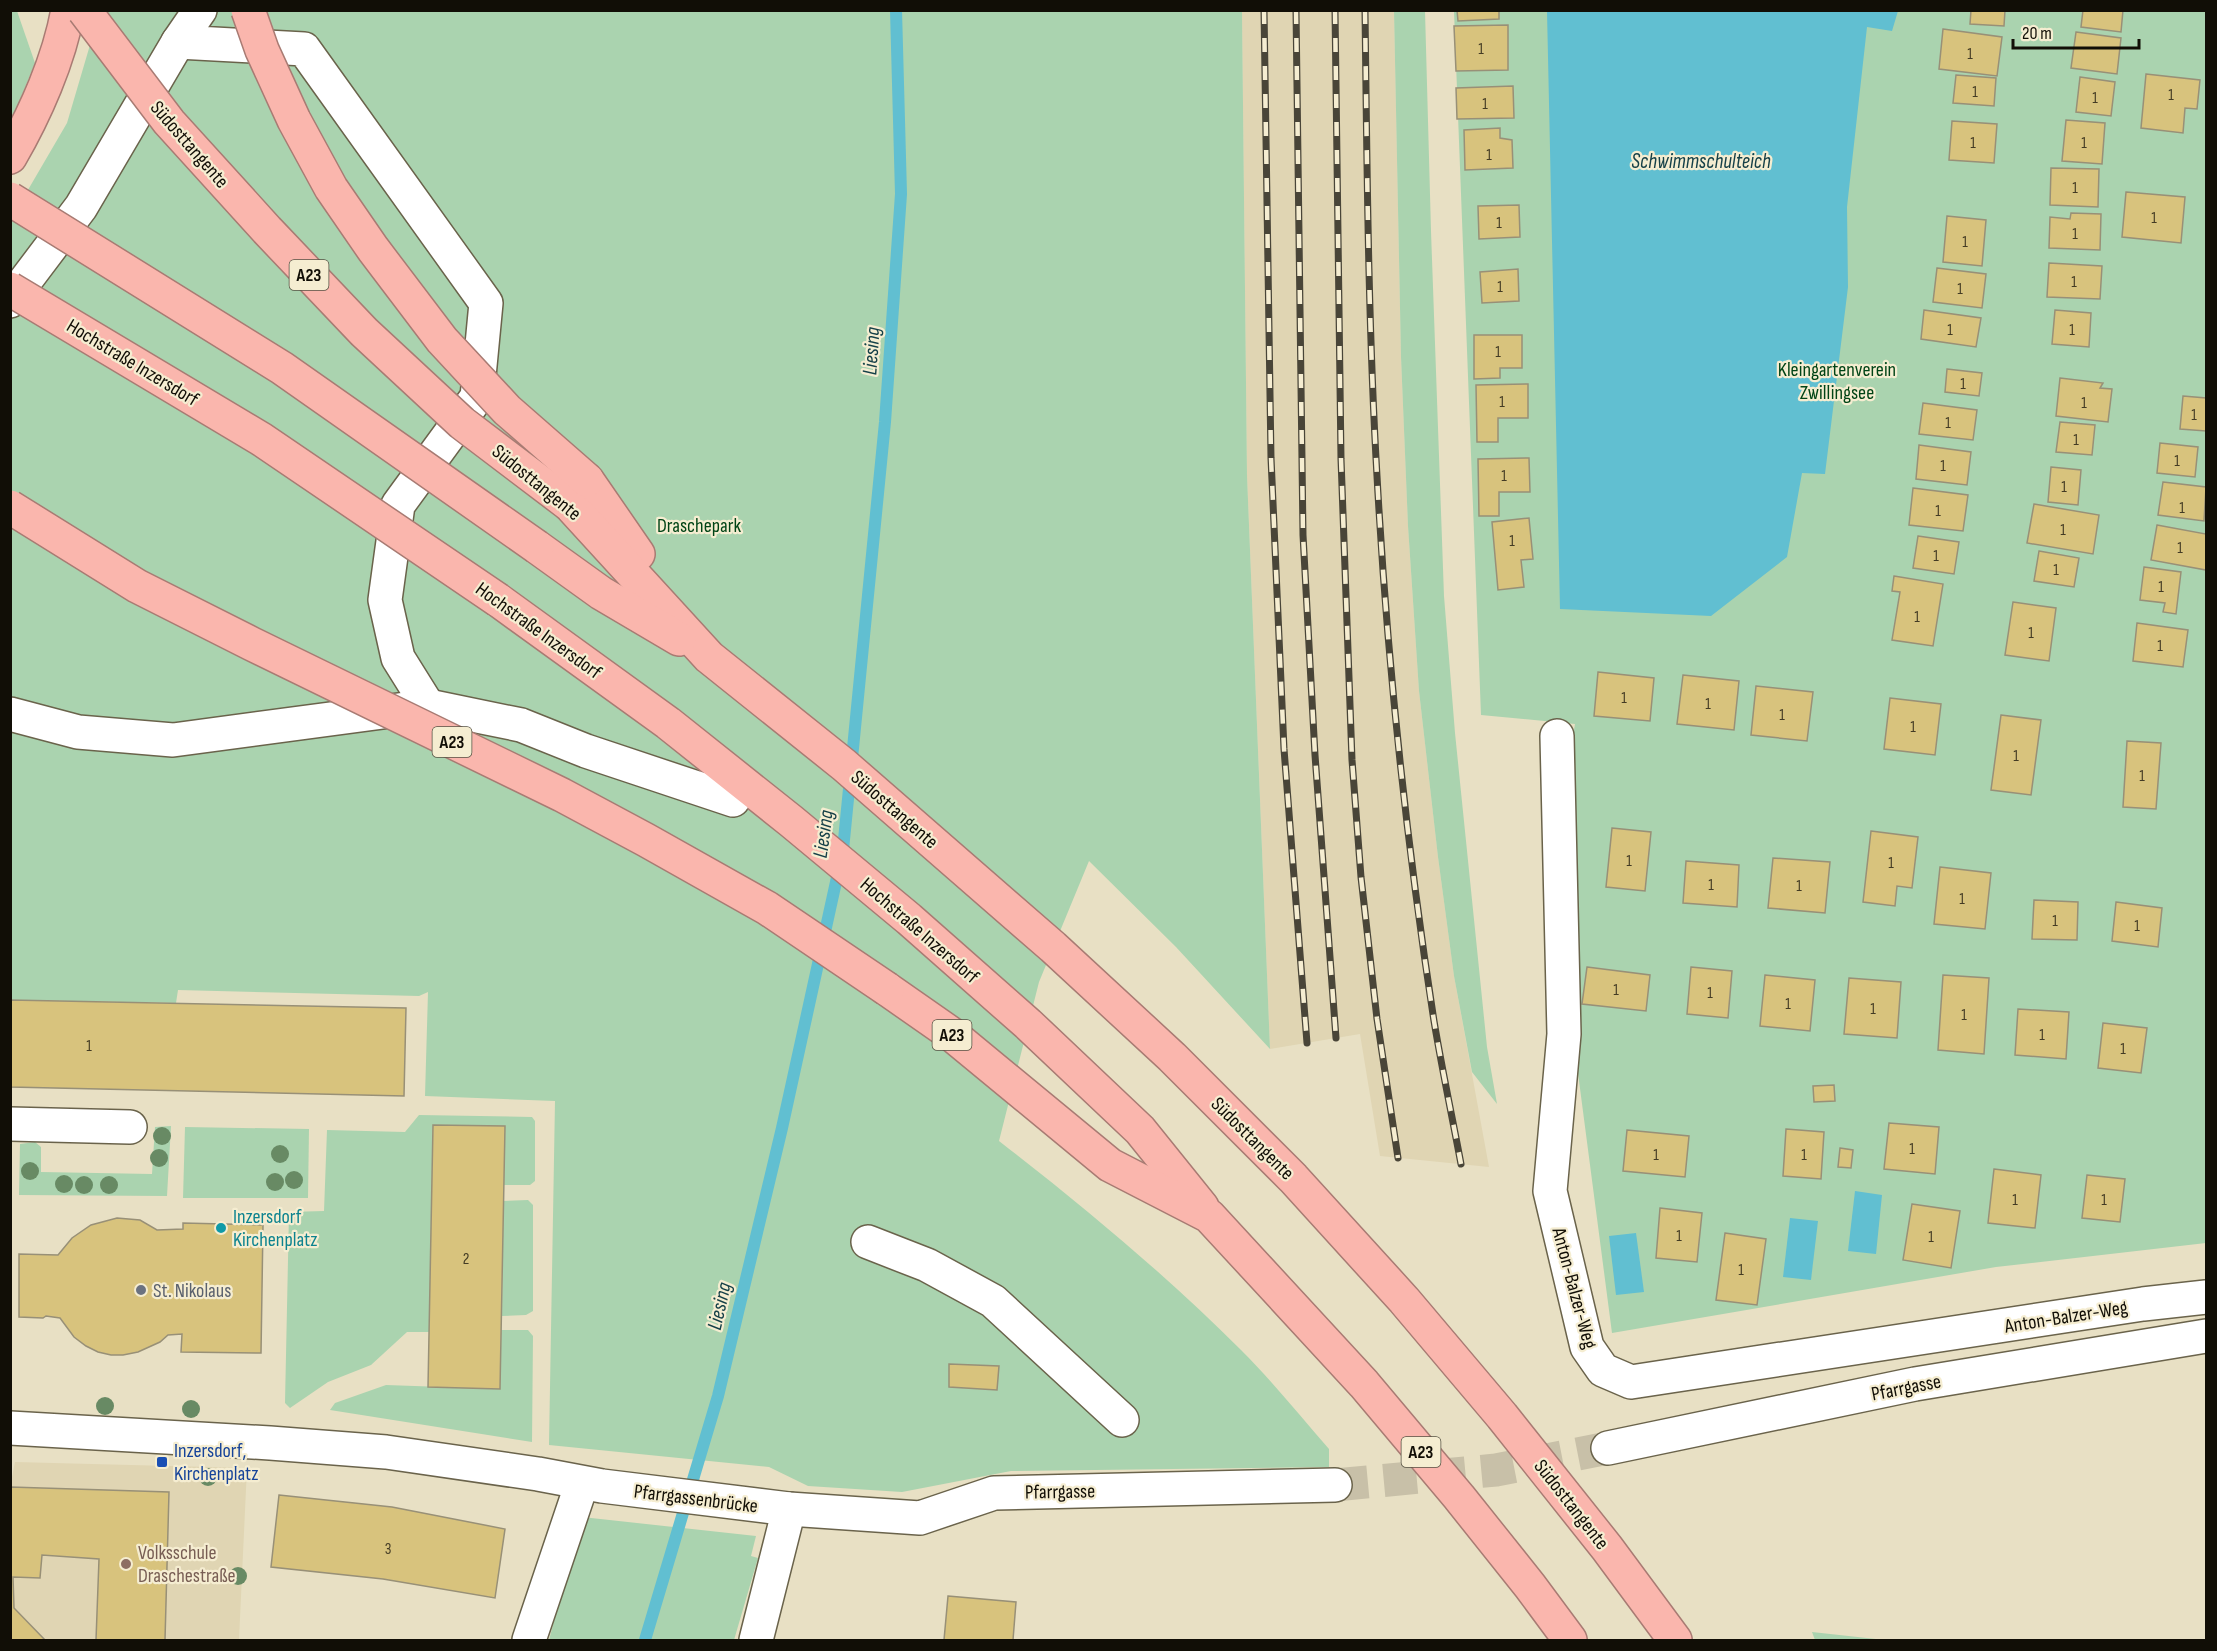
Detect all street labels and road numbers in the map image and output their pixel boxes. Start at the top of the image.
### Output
street label: Südosttangente [145,96,234,193]
road number: A23 [290,260,328,290]
street label: Hochstraße Inzersdorf [62,314,203,412]
street label: Südosttangente [487,440,586,526]
street label: Hochstraße Inzersdorf [471,577,606,685]
road number: A23 [432,727,472,757]
street label: Südosttangente [846,765,943,854]
street label: Hochstraße Inzersdorf [855,873,984,989]
road number: A23 [932,1020,972,1050]
street label: Südosttangente [1206,1092,1299,1185]
street label: Anton-Balzer-Weg [1546,1224,1602,1351]
street label: Anton-Balzer-Weg [2002,1295,2129,1339]
street label: Pfarrgasse [1869,1369,1943,1406]
road number: A23 [1402,1437,1440,1467]
street label: Südosttangente [1529,1455,1614,1554]
street label: Pfarrgassenbrücke [633,1479,759,1519]
street label: Pfarrgasse [1025,1479,1095,1505]

